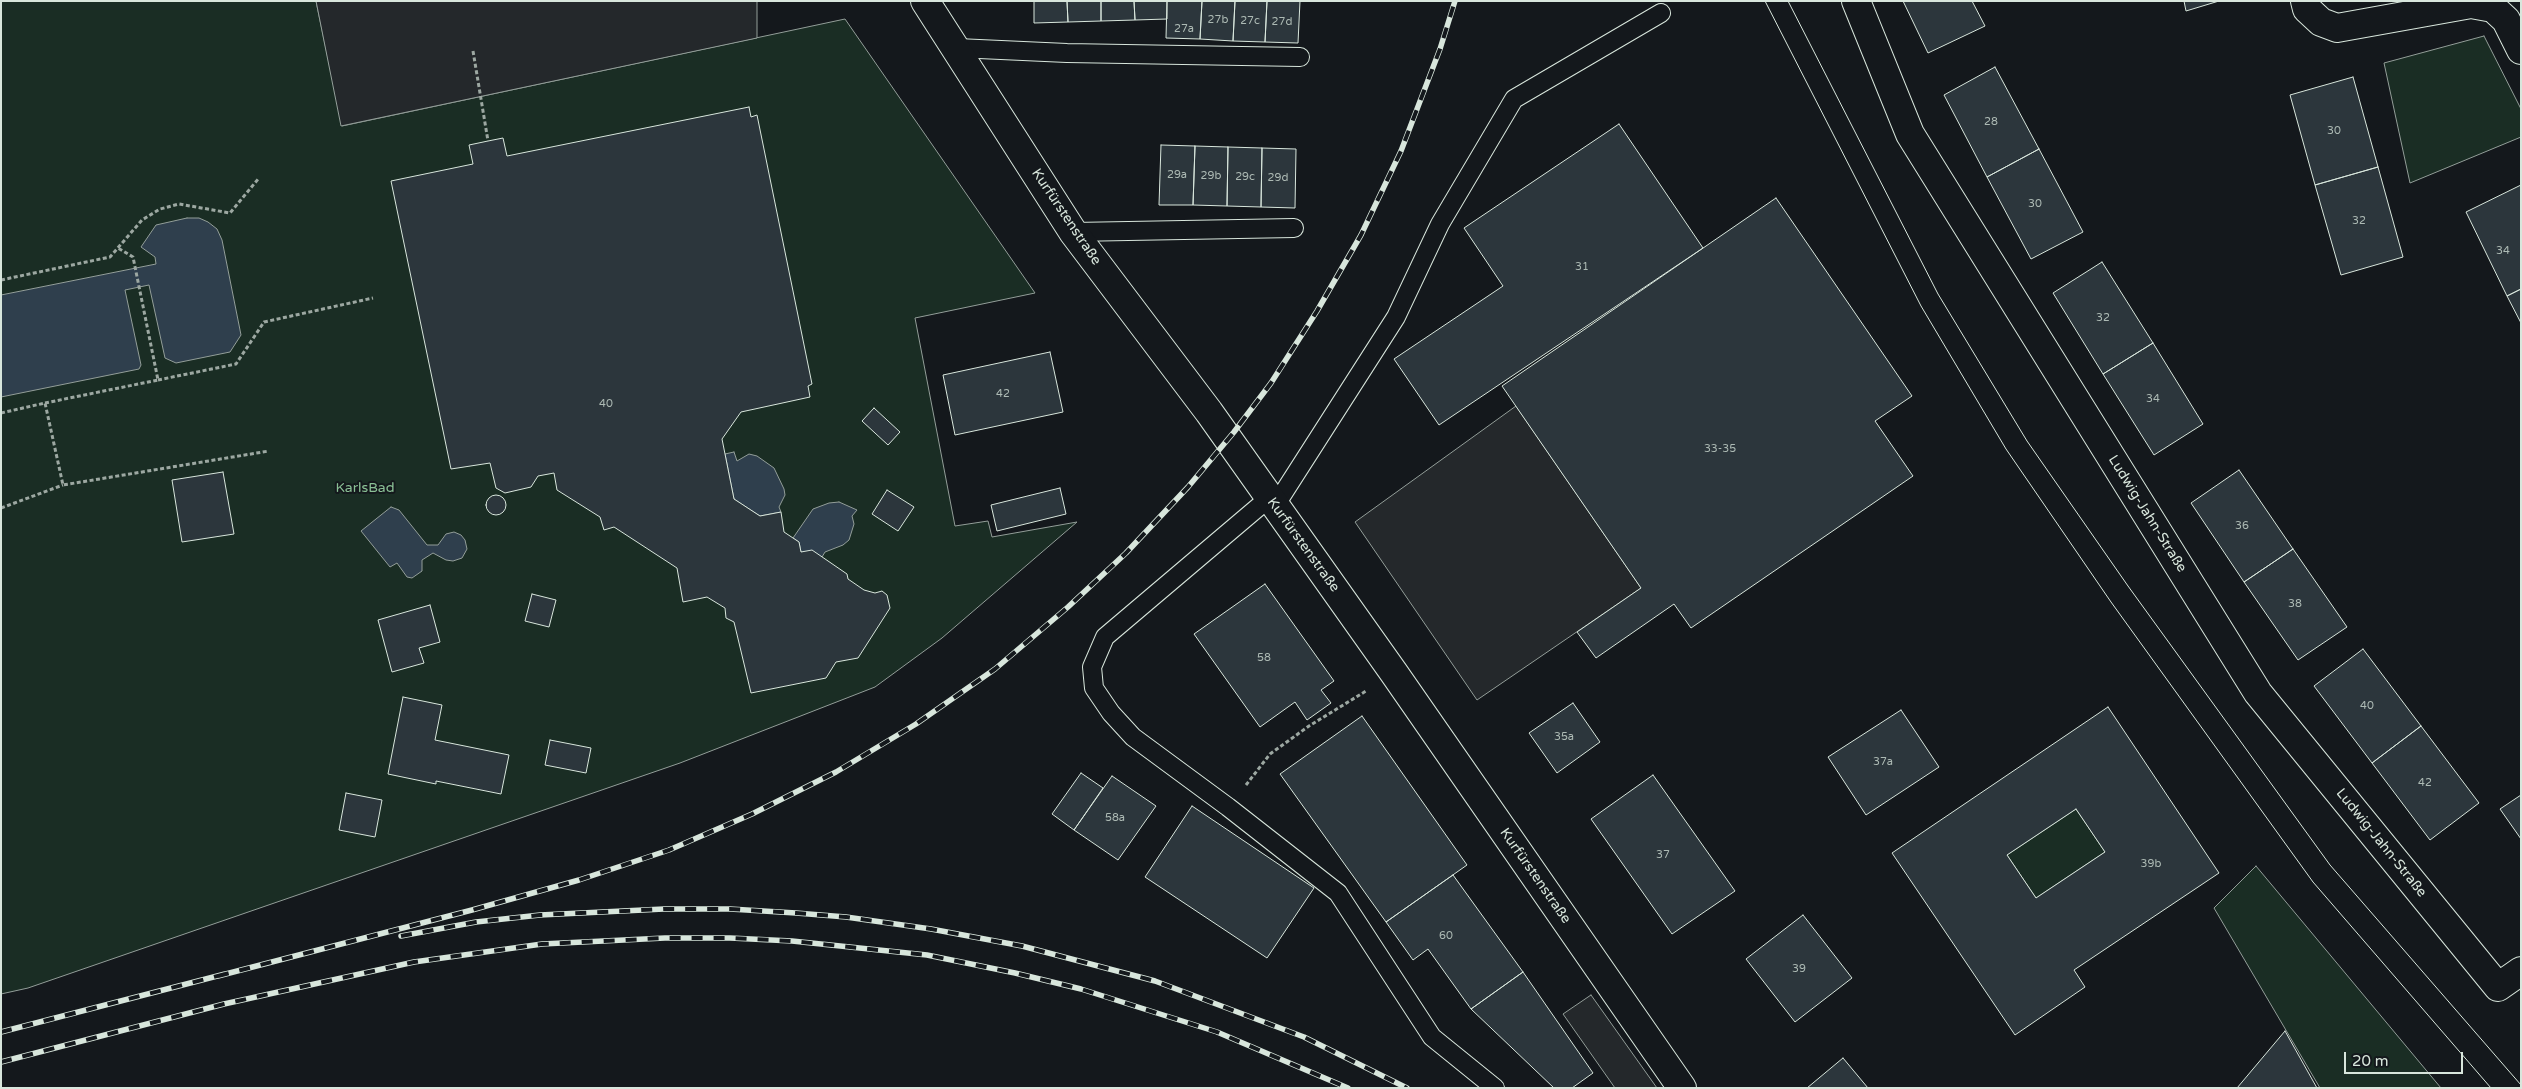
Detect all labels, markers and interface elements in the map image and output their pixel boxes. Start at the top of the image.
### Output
house number: 27b [1208,13,1228,27]
house number: 27c [1240,14,1260,28]
house number: 27d [1272,15,1292,29]
house number: 27a [1174,22,1194,36]
house number: 28 [1984,115,1998,129]
house number: 30 [2327,124,2341,138]
street label: Kurfürstenstraße [1028,166,1104,268]
house number: 29a [1167,168,1187,182]
house number: 29b [1201,169,1221,183]
house number: 29c [1235,170,1255,184]
house number: 29d [1268,171,1288,185]
house number: 30 [2028,197,2042,211]
house number: 32 [2352,214,2366,228]
house number: 34 [2496,244,2510,258]
house number: 31 [1575,260,1589,274]
house number: 32 [2096,311,2110,325]
house number: 42 [996,387,1010,401]
house number: 34 [2146,392,2160,406]
house number: 40 [599,397,613,411]
house number: 33-35 [1704,442,1736,456]
street label: Ludwig-Jahn-Straße [2104,452,2190,576]
park label: KarlsBad [335,480,395,496]
street label: Kurfürstenstraße [1263,495,1343,595]
house number: 36 [2235,519,2249,533]
house number: 38 [2288,597,2302,611]
house number: 58 [1257,651,1271,665]
house number: 40 [2360,699,2374,713]
house number: 35a [1554,730,1574,744]
house number: 37a [1873,755,1893,769]
house number: 42 [2418,776,2432,790]
street label: Ludwig-Jahn-Straße [2332,785,2430,901]
house number: 58a [1105,811,1125,825]
street label: Kurfürstenstraße [1496,825,1574,927]
house number: 37 [1656,848,1670,862]
house number: 39b [2141,857,2161,871]
house number: 60 [1439,929,1453,943]
house number: 39 [1792,962,1806,976]
scale bar [2347,1042,2466,1074]
text: 20 m [2352,1052,2389,1070]

